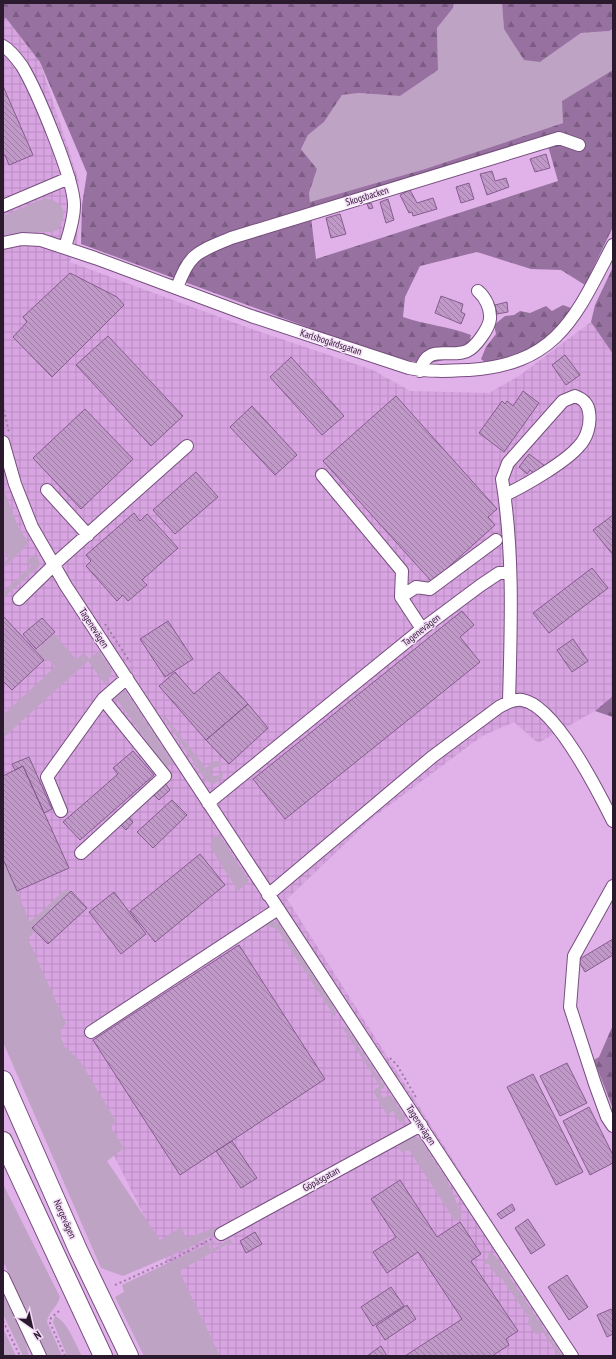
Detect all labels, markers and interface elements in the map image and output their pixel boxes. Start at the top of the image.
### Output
street label: Skogsbacken [344,183,390,209]
street label: Karlsbogårdsgatan [299,326,363,358]
street label: Tagenevägen [76,606,112,650]
street label: Tagenevägen [399,611,443,649]
street label: Tagenevägen [403,1103,439,1147]
street label: Göpåsgatan [300,1164,342,1194]
street label: Norgevägen [51,1197,79,1241]
north arrow [12,1307,52,1347]
text: N [31,1328,44,1343]

